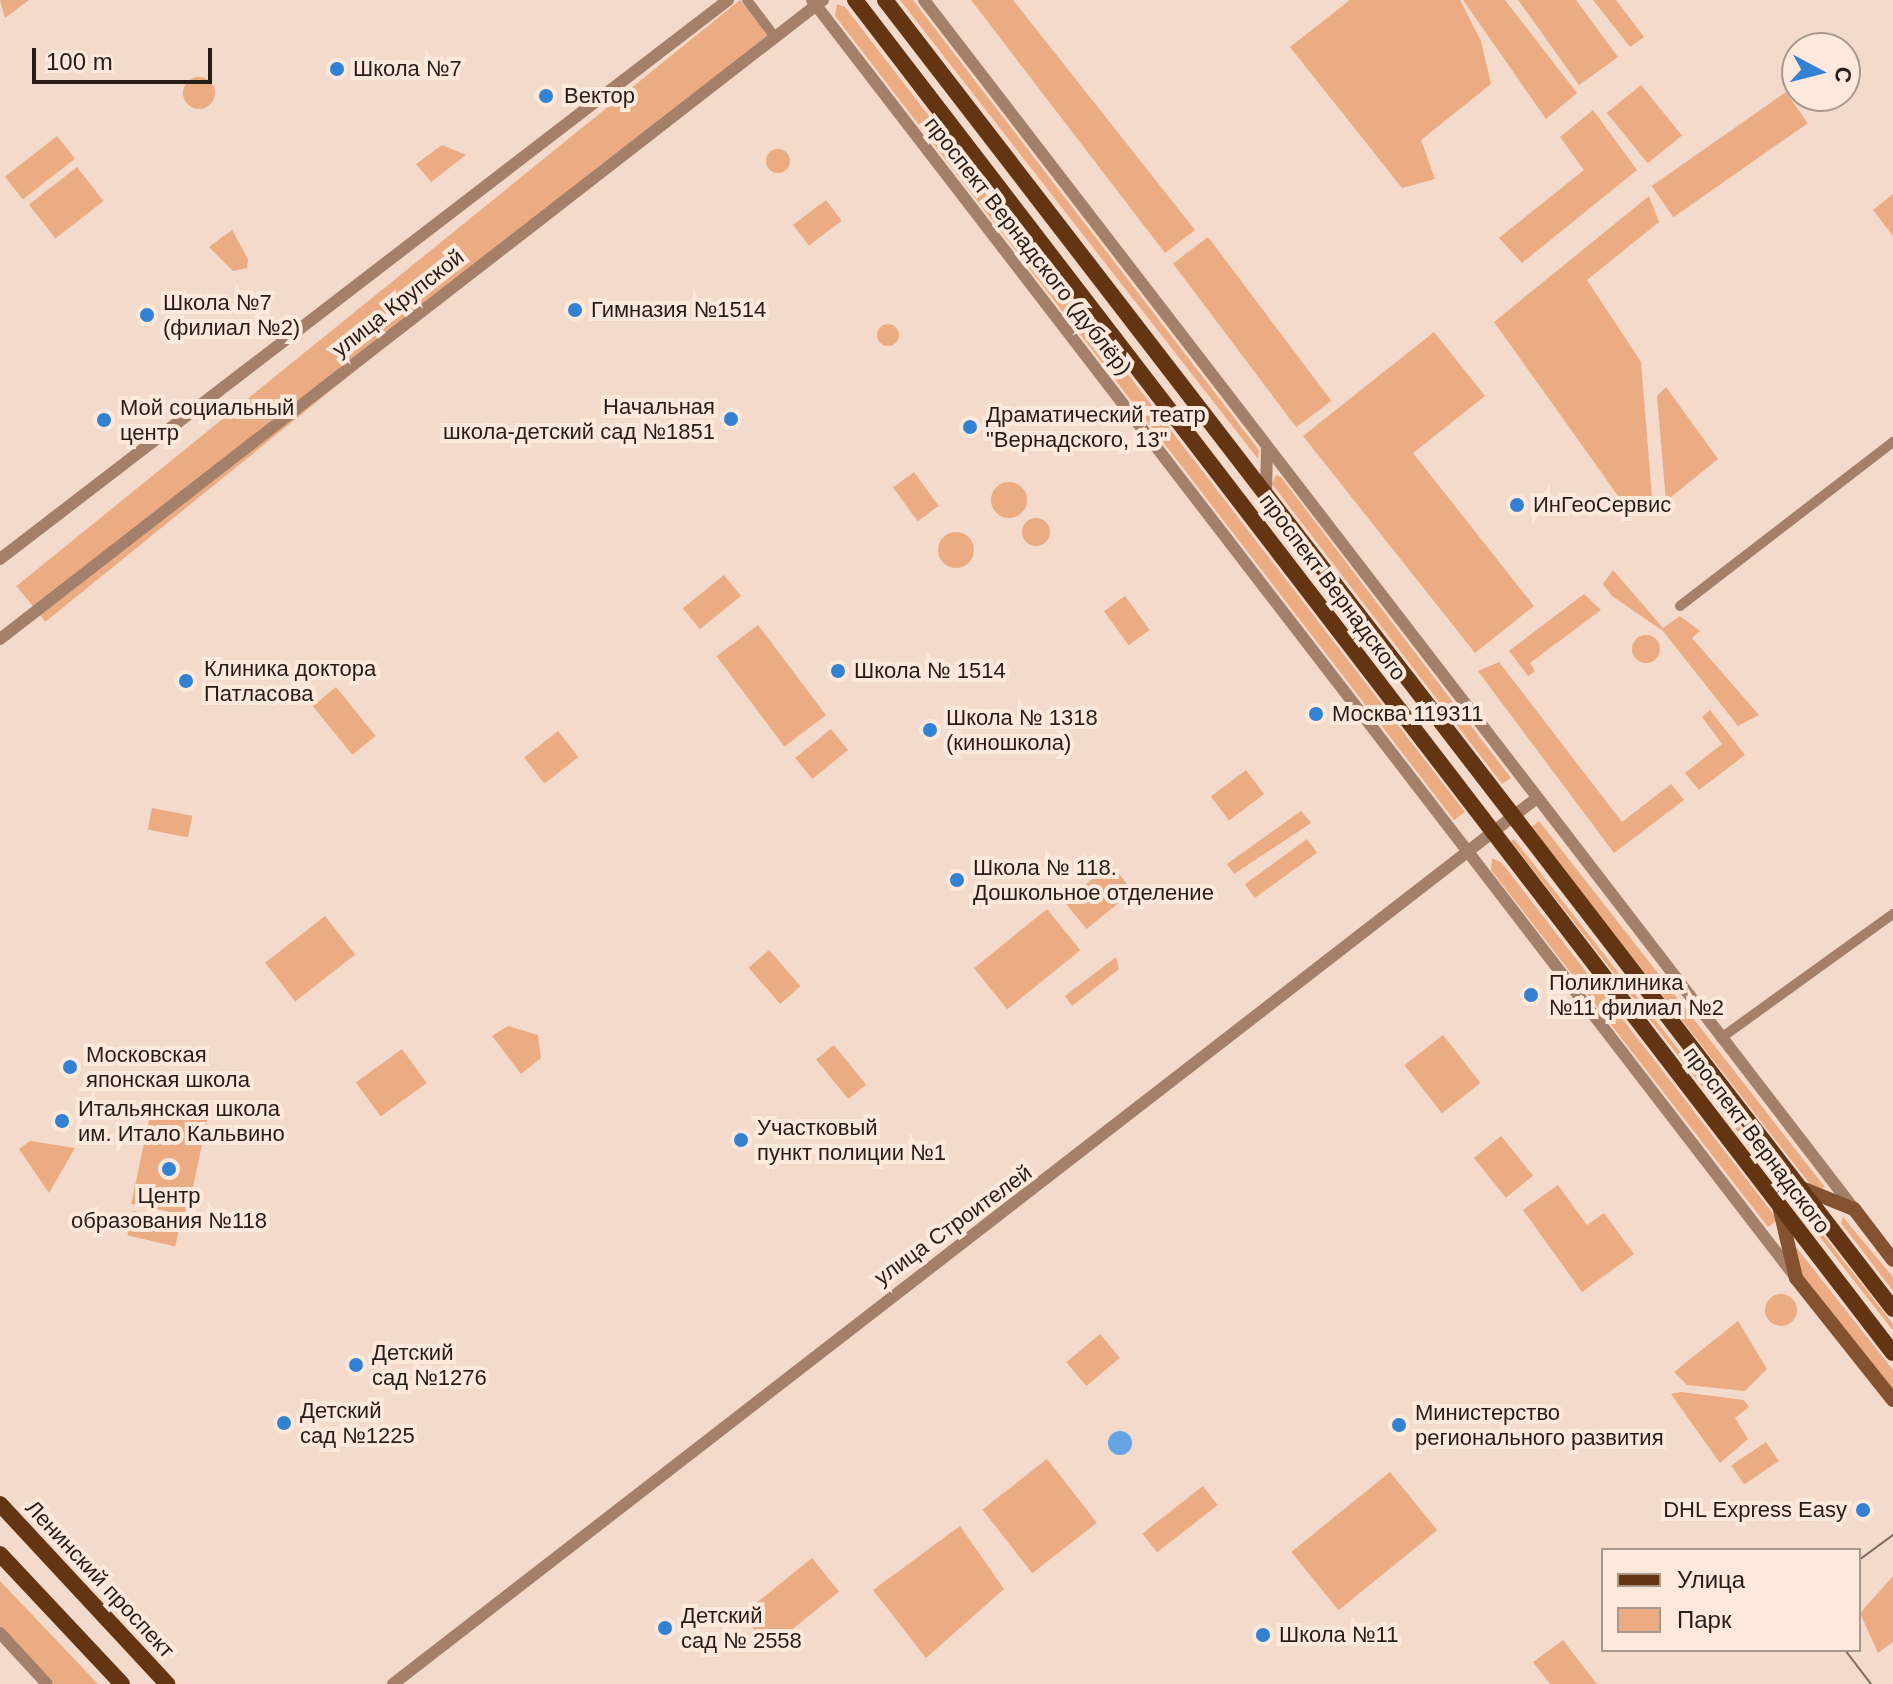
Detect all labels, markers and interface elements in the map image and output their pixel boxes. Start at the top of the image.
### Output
scale bar [36,32,216,82]
north arrow [1781,32,1861,112]
text: 100 m [46,48,113,75]
place label: Школа №7 [353,56,462,82]
marker: Школа №7 [328,60,346,78]
text: С [1830,65,1857,84]
place label: Вектор [564,83,635,109]
marker: Вектор [535,85,557,107]
street label: проспект Вернадского (дублёр) [919,112,1137,380]
street label: улица Крупской [327,243,469,363]
place label: Школа №7 (филиал №2) [163,289,300,340]
place label: Гимназия №1514 [591,297,766,323]
marker: Гимназия №1514 [566,301,584,319]
marker: Школа №7 (филиал №2) [138,306,156,324]
place label: Начальная школа-детский сад №1851 [443,393,715,444]
place label: Мой социальный центр [120,394,294,446]
place label: Драматический театр "Вернадского, 13" [986,401,1206,452]
marker: Начальная школа-детский сад №1851 [722,410,740,428]
marker: Мой социальный центр [95,411,113,429]
marker: Драматический театр "Вернадского, 13" [961,418,979,436]
street label: проспект Вернадского [1254,488,1412,686]
place label: ИнГеоСервис [1533,492,1671,518]
marker: ИнГеоСервис [1508,496,1526,514]
place label: Клиника доктора Патласова [204,655,376,706]
place label: Школа № 1514 [854,658,1006,684]
marker: Школа № 1514 [829,662,847,680]
marker: Клиника доктора Патласова [175,670,197,692]
place label: Москва 119311 [1332,701,1483,727]
place label: Школа № 1318 (киношкола) [946,704,1098,756]
marker: Москва 119311 [1307,705,1325,723]
marker: Школа № 1318 (киношкола) [921,721,939,739]
place label: Школа № 118. Дошкольное отделение [973,854,1214,906]
marker: Школа № 118. Дошкольное отделение [948,871,966,889]
place label: Поликлиника №11 филиал №2 [1549,969,1724,1020]
marker: Поликлиника №11 филиал №2 [1520,984,1542,1006]
place label: Московская японская школа [86,1041,250,1092]
street label: проспект Вернадского [1678,1041,1836,1239]
marker: Московская японская школа [61,1058,79,1076]
place label: Итальянская школа им. Итало Кальвино [78,1095,285,1146]
marker: Итальянская школа им. Итало Кальвино [53,1112,71,1130]
place label: Участковый пункт полиции №1 [757,1114,946,1166]
marker: Участковый пункт полиции №1 [732,1131,750,1149]
street label: улица Строителей [869,1159,1037,1291]
marker: Центр образования №118 [160,1160,178,1178]
place label: Центр образования №118 [71,1182,267,1234]
place label: Детский сад №1276 [372,1339,487,1390]
marker: Детский сад №1276 [347,1356,365,1374]
place label: Детский сад №1225 [300,1397,415,1448]
place label: Министерство регионального развития [1415,1399,1664,1450]
marker: Детский сад №1225 [275,1414,293,1432]
marker: Министерство регионального развития [1390,1416,1408,1434]
street label: Ленинский проспект [20,1495,180,1663]
place label: DHL Express Easy [1662,1497,1847,1523]
marker: DHL Express Easy [1854,1501,1872,1519]
legend [1601,1548,1861,1652]
text: Улица [1677,1566,1745,1593]
place label: Детский сад № 2558 [681,1602,802,1654]
text: Парк [1677,1606,1731,1633]
marker: Детский сад № 2558 [656,1619,674,1637]
place label: Школа №11 [1279,1622,1398,1648]
marker: Школа №11 [1254,1626,1272,1644]

